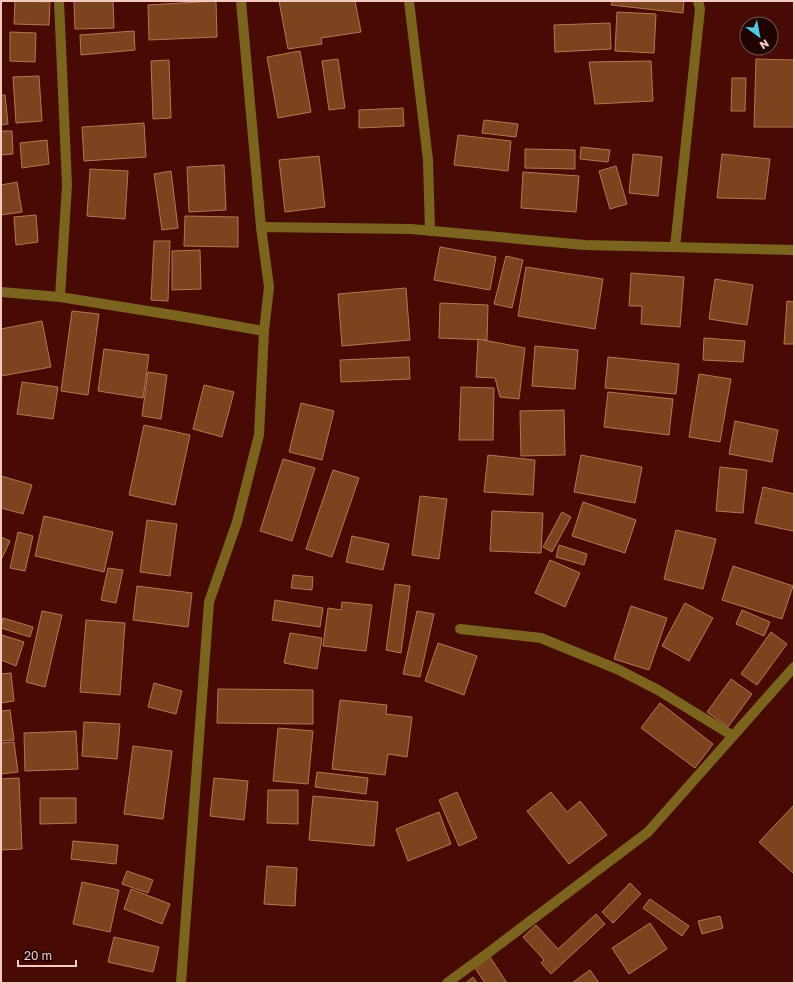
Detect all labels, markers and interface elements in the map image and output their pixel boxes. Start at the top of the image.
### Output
north arrow [739,16,779,56]
text: N [758,37,772,53]
scale bar [18,942,76,968]
text: 20 m [24,948,52,963]

